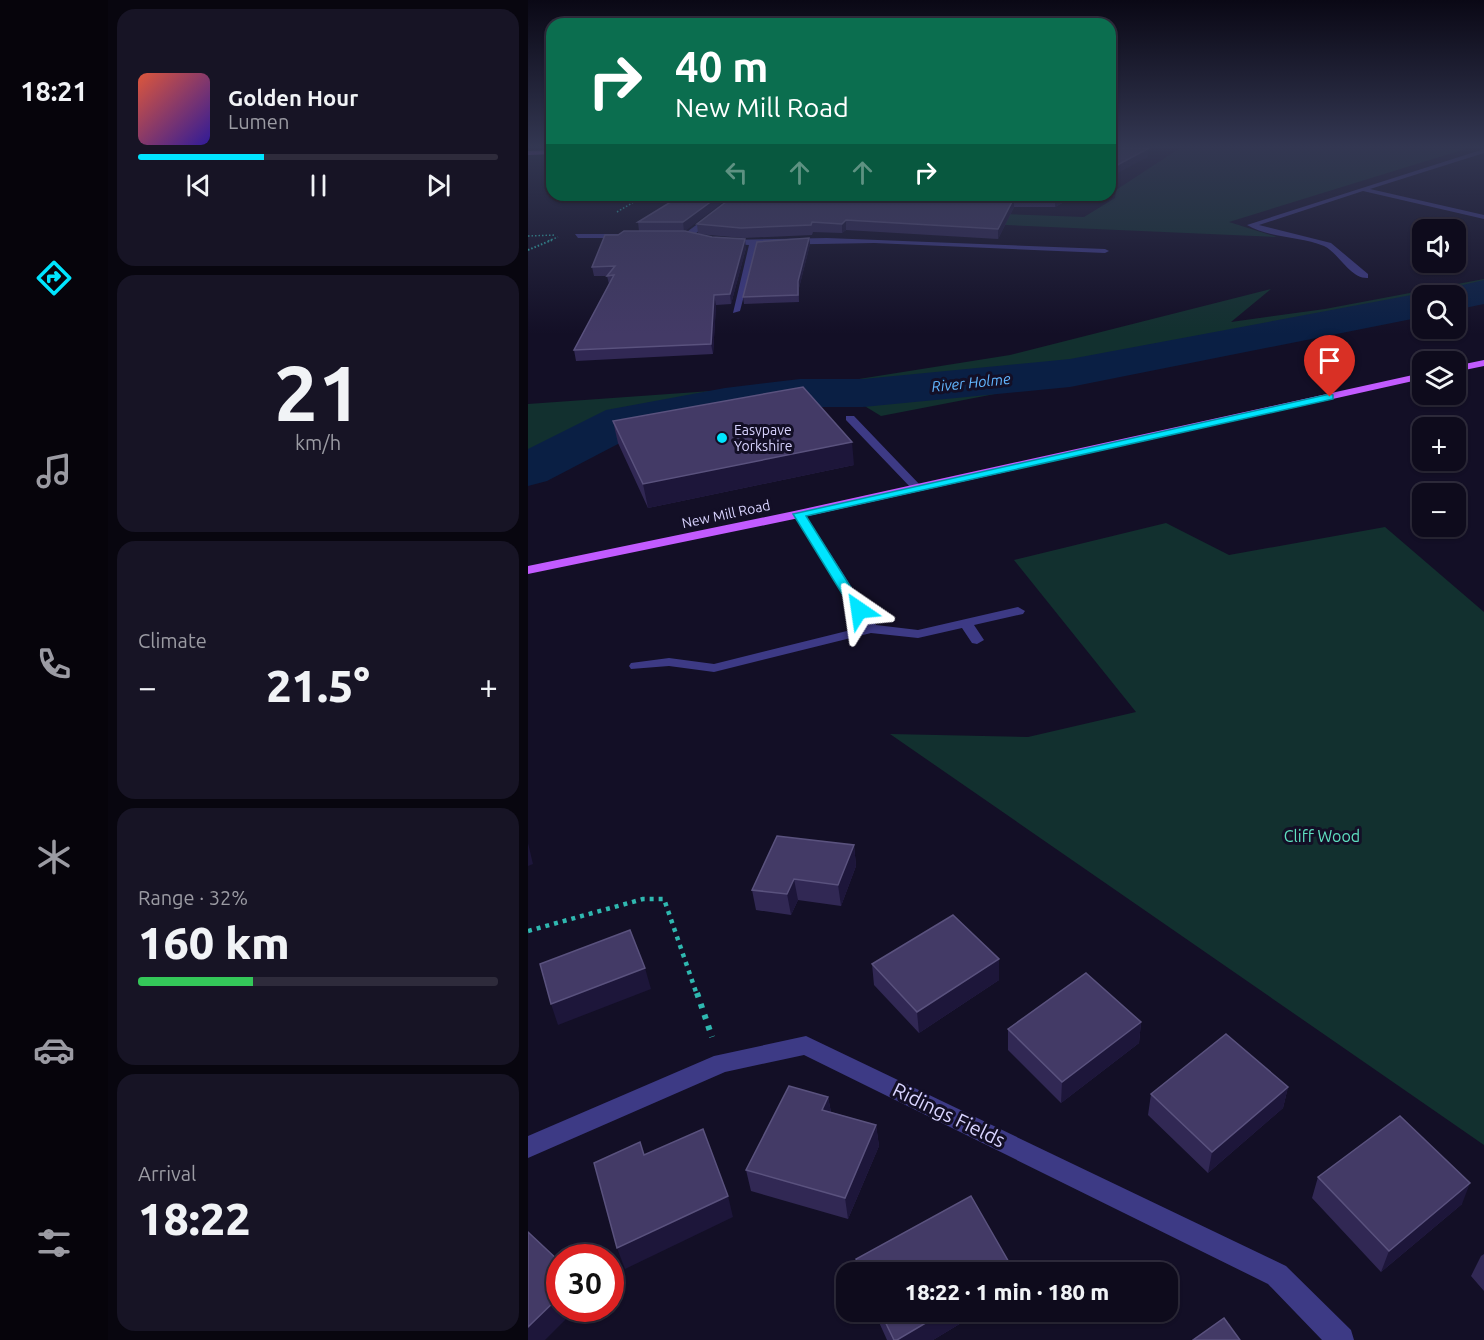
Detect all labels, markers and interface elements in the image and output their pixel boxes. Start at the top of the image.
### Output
icon: right [576,42,654,120]
text: 40 m [675,43,769,90]
text: 18:21 [20,76,88,106]
text: Golden Hour [228,85,358,110]
text: New Mill Road [675,92,849,122]
text: Lumen [228,110,289,133]
icon: left [720,156,753,189]
icon: ahead [783,156,816,189]
icon: ahead [846,156,879,189]
icon: right [909,156,942,189]
icon: previous [182,169,215,202]
icon: pause [302,169,335,202]
icon: next [422,169,455,202]
map controls [1412,219,1466,537]
button: sound [1412,219,1466,273]
icon: directions [33,257,75,299]
button: search [1412,285,1466,339]
pin [1304,335,1355,397]
icon: arrive [1313,344,1346,377]
text: 21 [274,348,362,436]
button: layers [1412,351,1466,405]
water label: River Holme [931,370,1012,395]
button: + [1412,417,1466,471]
place label: Easypave Yorkshire [734,422,793,454]
text: km/h [295,431,341,454]
marker: Easypave Yorkshire [715,431,729,445]
icon: music [33,450,75,492]
button: − [1412,483,1466,537]
street label: New Mill Road [680,497,772,531]
position arrow [827,578,891,642]
text: Climate [138,629,207,652]
icon: phone [33,643,75,685]
text: 21.5° [266,660,370,711]
text: − [138,668,157,705]
text: + [479,668,498,705]
park label: Cliff Wood [1284,827,1360,845]
icon: climate [33,836,75,878]
text: Range · 32% [138,886,248,909]
text: 160 km [138,917,290,968]
icon: car [33,1029,75,1071]
street label: Ridings Fields [889,1077,1009,1152]
text: Arrival [138,1162,196,1185]
text: 18:22 [138,1193,251,1244]
icon: filters [33,1222,75,1264]
speed limit sign: 30 [546,1244,624,1322]
text: 18:22 · 1 min · 180 m [905,1279,1109,1304]

